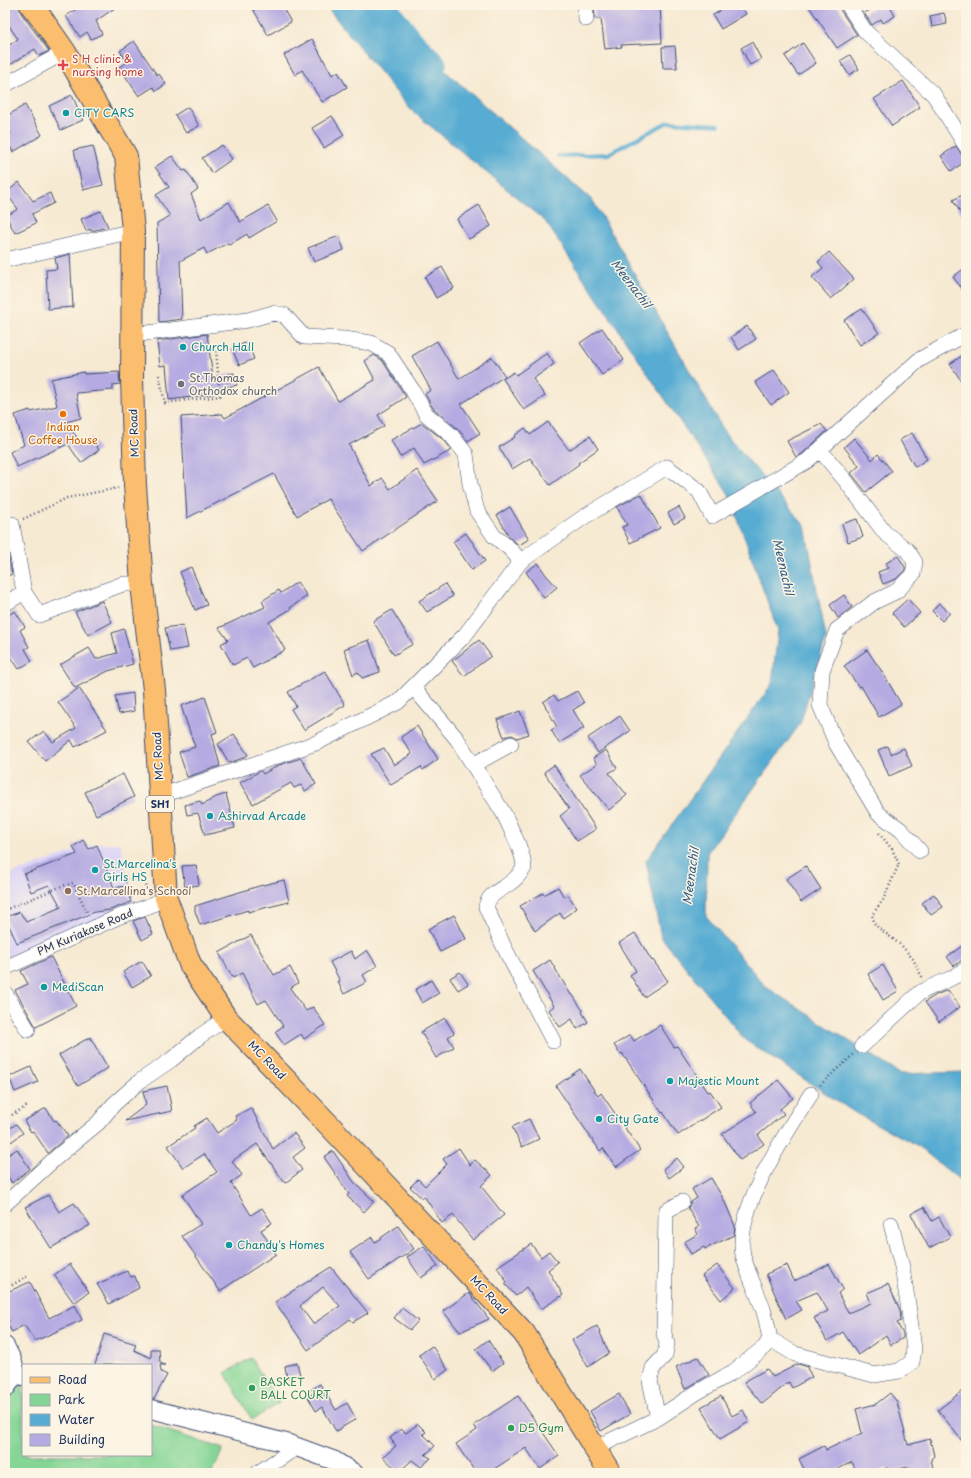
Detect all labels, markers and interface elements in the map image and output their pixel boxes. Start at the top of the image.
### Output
place label: S H clinic & nursing home [72,50,143,80]
marker: S H clinic & nursing home [57,59,69,71]
place label: CITY CARS [74,104,134,121]
marker: CITY CARS [61,108,71,118]
water label: Meenachil [607,255,657,313]
place label: Church Hall [191,338,254,355]
marker: Church Hall [178,342,188,352]
place label: St.Thomas Orthodox church [189,369,277,399]
marker: St.Thomas Orthodox church [176,379,186,389]
street label: MC Road [124,408,143,458]
marker: Indian Coffee House [58,409,68,419]
place label: Indian Coffee House [28,418,98,448]
water label: Meenachil [769,537,800,598]
street label: MC Road [148,731,167,781]
road number: SH1 [146,796,174,812]
place label: Ashirvad Arcade [218,807,306,824]
marker: Ashirvad Arcade [205,811,215,821]
water label: Meenachil [677,845,703,905]
place label: St.Marcelina's Girls HS [103,855,177,885]
marker: St.Marcelina's Girls HS [90,865,100,875]
place label: St.Marcellina's School [76,882,191,899]
marker: St.Marcellina's School [63,886,73,896]
street label: PM Kuriakose Road [34,904,135,959]
place label: MediScan [52,978,104,995]
marker: MediScan [39,982,49,992]
street label: MC Road [244,1036,290,1083]
place label: Majestic Mount [678,1072,760,1089]
marker: Majestic Mount [665,1076,675,1086]
place label: City Gate [607,1110,659,1127]
marker: City Gate [594,1114,604,1124]
place label: Chandy's Homes [237,1236,324,1253]
marker: Chandy's Homes [224,1240,234,1250]
street label: MC Road [467,1271,512,1318]
legend [22,1364,152,1456]
text: Road [58,1370,87,1388]
place label: BASKET BALL COURT [260,1373,331,1403]
marker: BASKET BALL COURT [247,1383,257,1393]
text: Park [58,1390,85,1408]
text: Water [58,1410,95,1428]
place label: D5 Gym [519,1419,564,1436]
marker: D5 Gym [506,1423,516,1433]
text: Building [58,1430,105,1448]

